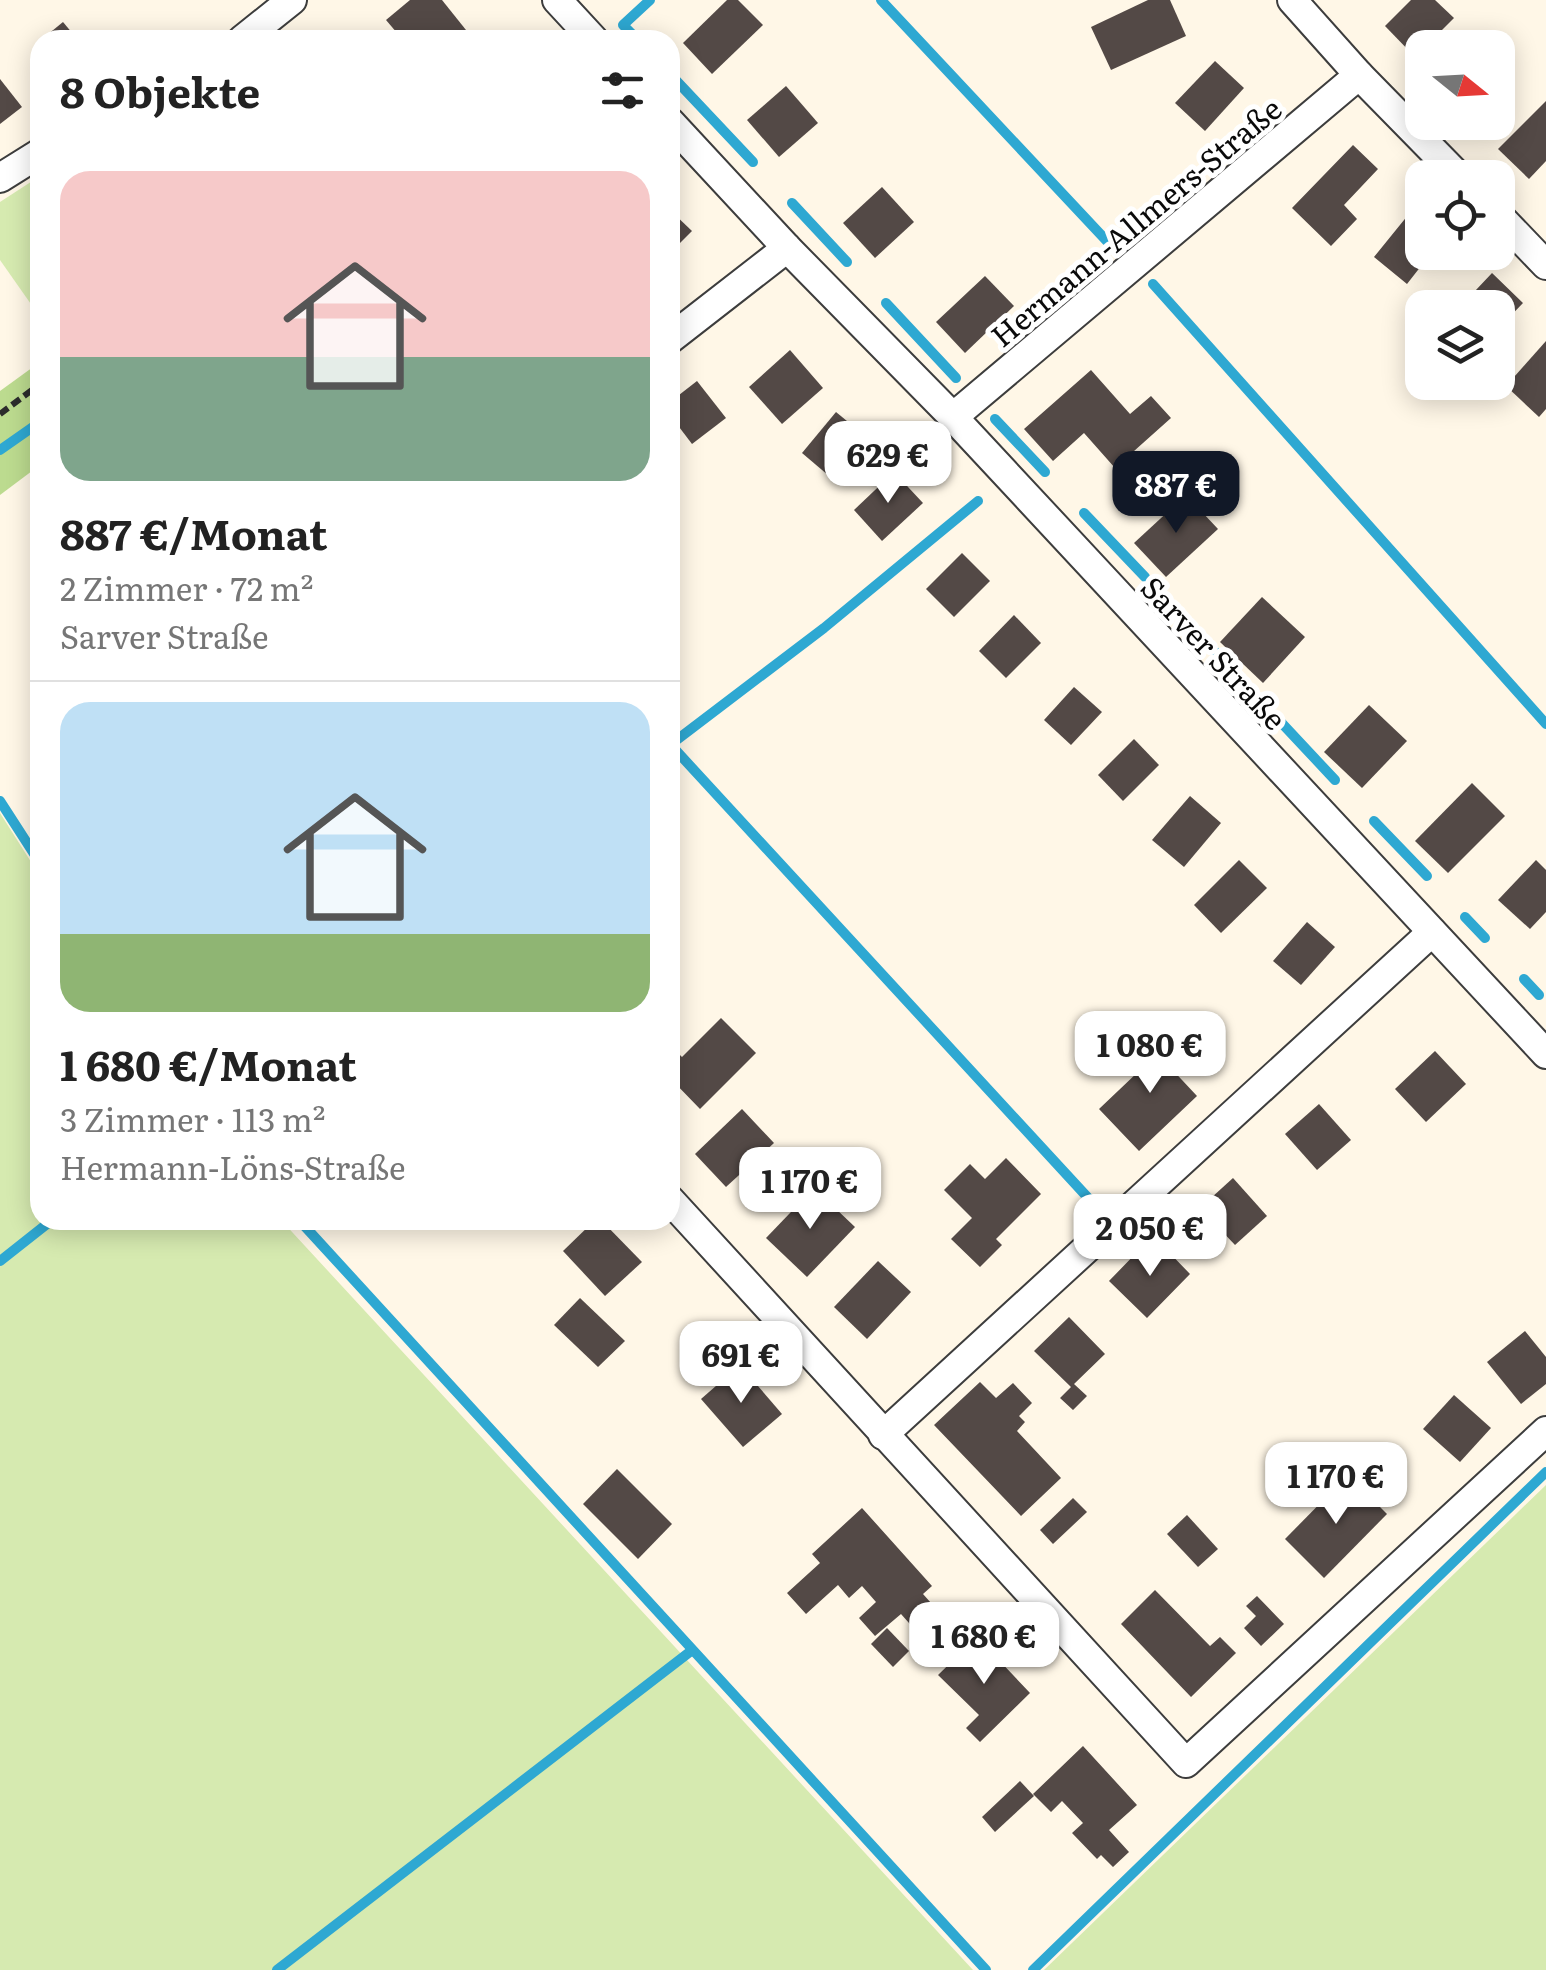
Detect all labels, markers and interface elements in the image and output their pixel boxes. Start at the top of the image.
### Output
north arrow [1405,30,1515,140]
map controls [1405,30,1515,400]
text: 8 Objekte [60,59,260,121]
icon: filters [595,63,650,118]
street label: Hermann-Allmers-Straße [980,86,1290,356]
button: locate [1405,160,1515,270]
icon: home [265,236,445,416]
button: layers [1405,290,1515,400]
pin: 629 € [818,421,958,506]
text: 629 € [847,429,929,477]
pin: 887 € [1106,451,1246,536]
text: 887 € [1134,459,1218,507]
text: 887 €/Monat [60,501,327,563]
text: 2 Zimmer · 72 m² [60,563,313,611]
street label: Sarver Straße [1132,565,1298,739]
text: Sarver Straße [60,611,269,659]
icon: home [265,767,445,947]
pin: 1 080 € [1058,1011,1242,1096]
text: 1 080 € [1097,1019,1203,1067]
text: 1 680 €/Monat [60,1032,357,1094]
text: 3 Zimmer · 113 m² [60,1094,325,1142]
text: Hermann-Löns-Straße [60,1142,406,1190]
pin: 1 170 € [718,1147,902,1232]
text: 1 170 € [761,1155,859,1203]
pin: 2 050 € [1058,1194,1242,1279]
text: 2 050 € [1096,1202,1204,1250]
pin: 691 € [671,1321,811,1406]
text: 691 € [702,1329,780,1377]
pin: 1 170 € [1244,1442,1428,1527]
text: 1 170 € [1287,1450,1385,1498]
pin: 1 680 € [892,1602,1076,1687]
text: 1 680 € [931,1610,1037,1658]

